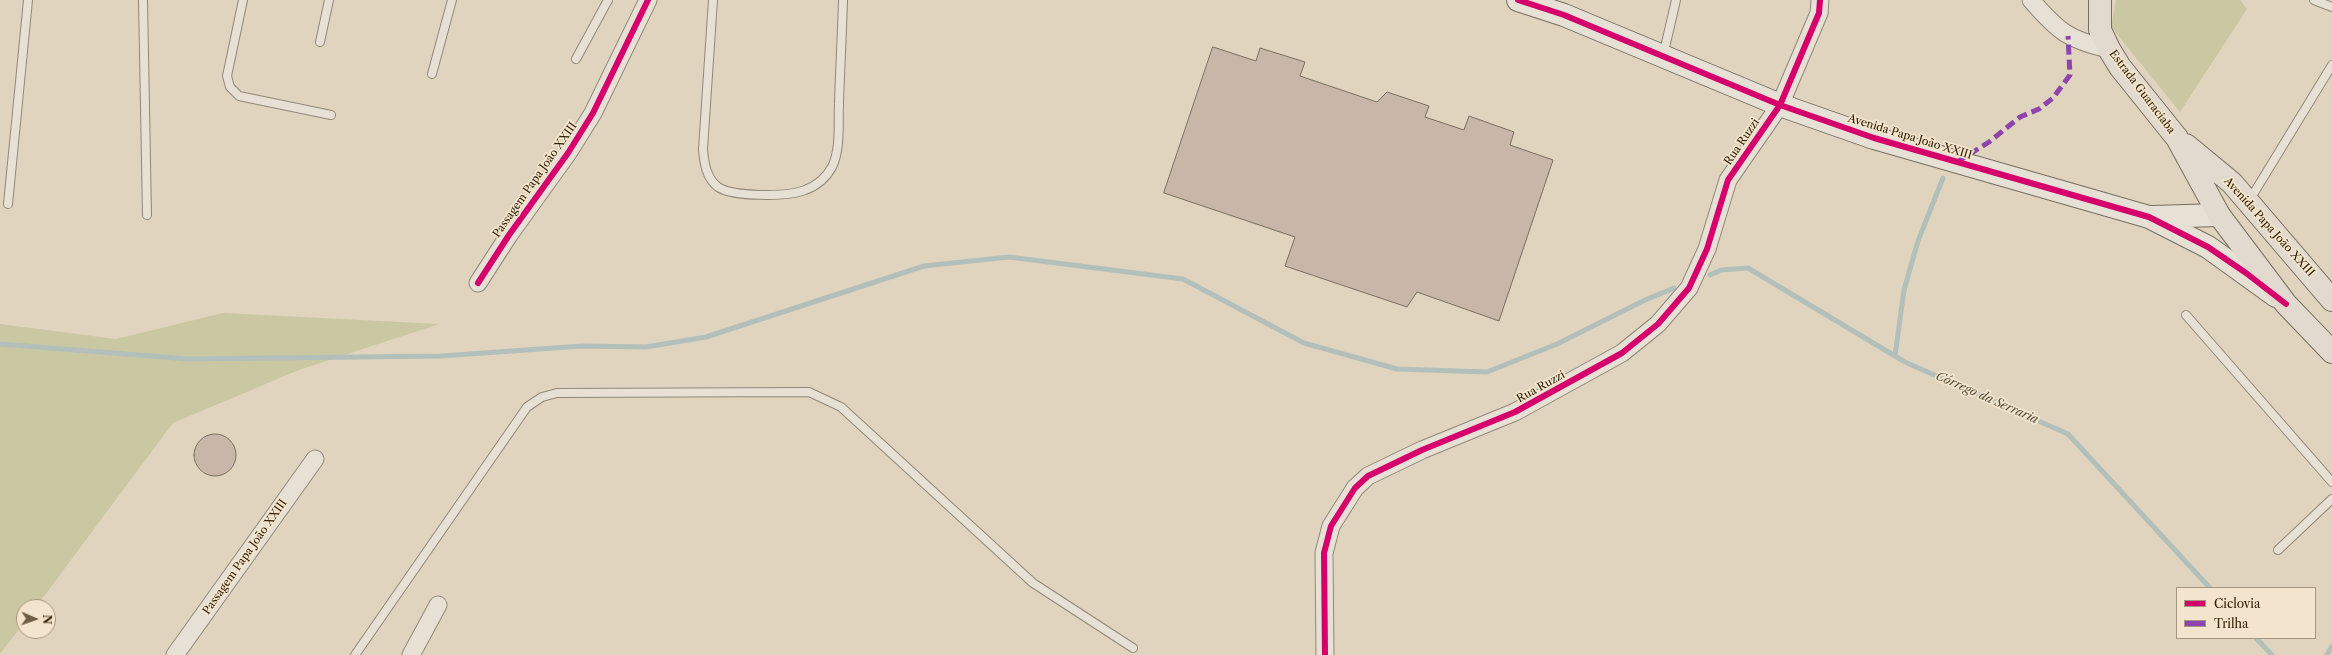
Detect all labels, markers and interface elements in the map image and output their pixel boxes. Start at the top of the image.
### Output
street label: Estrada Guaraciaba [2106,48,2178,136]
street label: Avenida Papa João XXIII [1846,112,1974,162]
street label: Rua Ruzzi [1722,116,1762,168]
street label: Passagem Papa João XXIII [490,120,580,240]
street label: Avenida Papa João XXIII [2221,175,2317,279]
street label: Rua Ruzzi [1515,368,1567,406]
water label: Córrego da Serraria [1934,369,2040,427]
street label: Passagem Papa João XXIII [200,497,290,617]
legend [2176,587,2316,639]
text: Ciclovia [2214,596,2260,611]
north arrow [16,599,56,639]
text: N [40,614,54,624]
text: Trilha [2214,616,2248,631]

